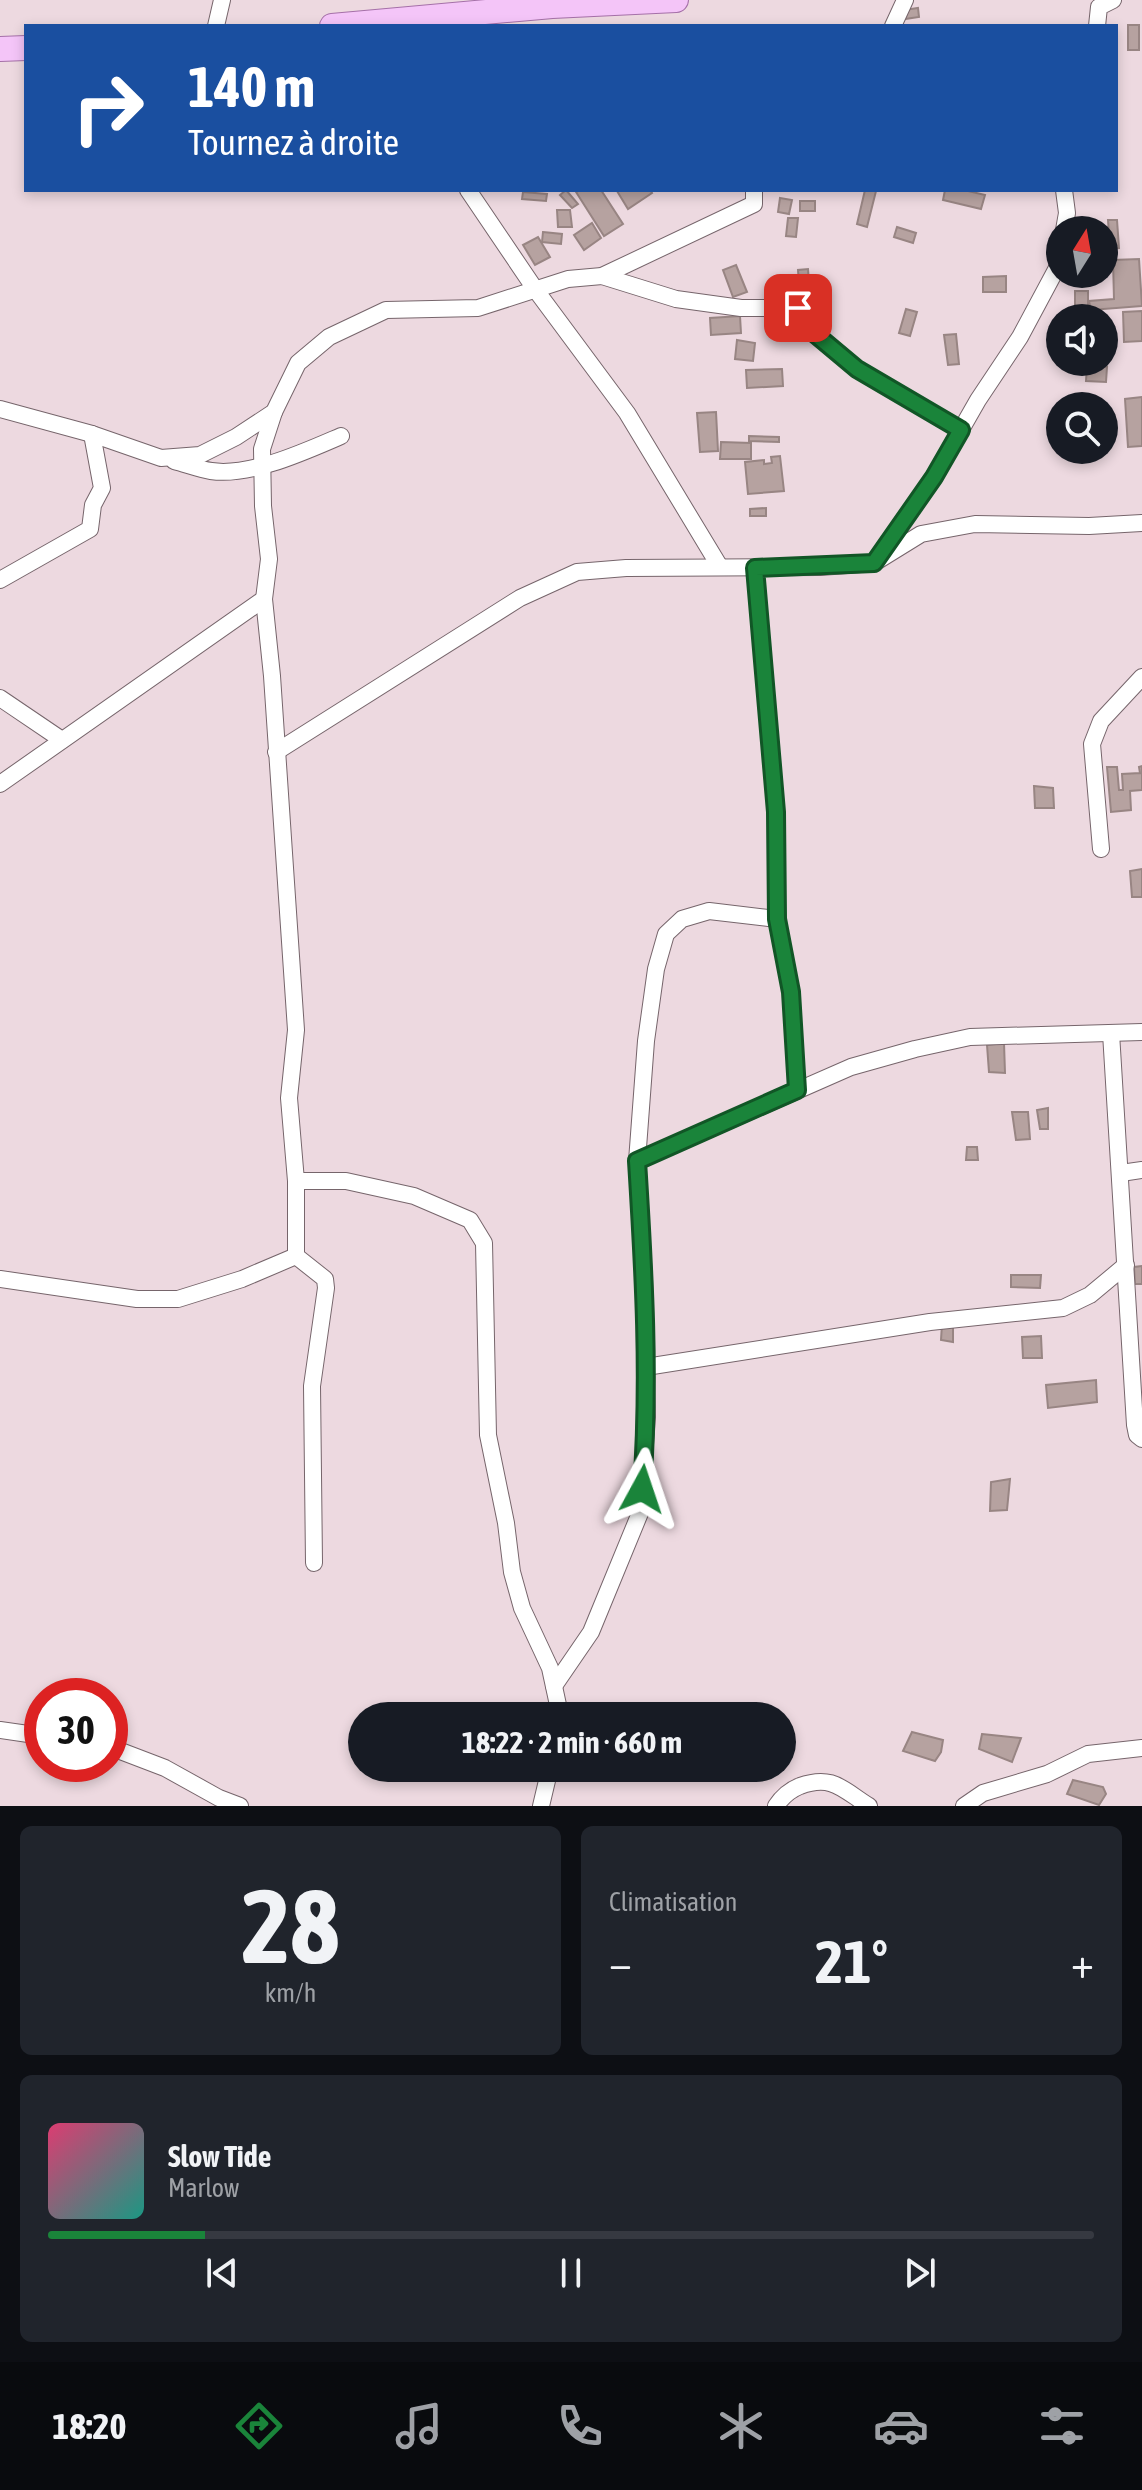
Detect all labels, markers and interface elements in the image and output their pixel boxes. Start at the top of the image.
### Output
text: 140 m [188,55,315,119]
icon: right [56,56,160,160]
text: Tournez à droite [188,121,399,163]
north arrow [1046,216,1118,288]
map controls [1046,216,1118,464]
pin [764,274,832,342]
icon: arrive [776,286,820,330]
button: sound [1046,304,1118,376]
button: search [1046,392,1118,464]
position arrow [600,1447,684,1531]
speed limit sign: 30 [24,1678,128,1782]
text: 18:22 · 2 min · 660 m [462,1725,682,1759]
text: 28 [242,1866,339,1985]
text: Climatisation [609,1887,737,1917]
text: 21° [815,1927,888,1996]
text: − [609,1937,632,1987]
text: + [1071,1937,1094,1987]
text: km/h [265,1978,316,2008]
text: Slow Tide [168,2139,271,2173]
text: Marlow [168,2173,239,2203]
icon: previous [200,2251,244,2295]
icon: pause [549,2251,593,2295]
icon: next [898,2251,942,2295]
icon: directions [231,2398,287,2454]
icon: music [391,2398,447,2454]
icon: phone [552,2398,608,2454]
icon: climate [713,2398,769,2454]
icon: car [873,2398,929,2454]
icon: filters [1034,2398,1090,2454]
text: 18:20 [52,2405,126,2447]

